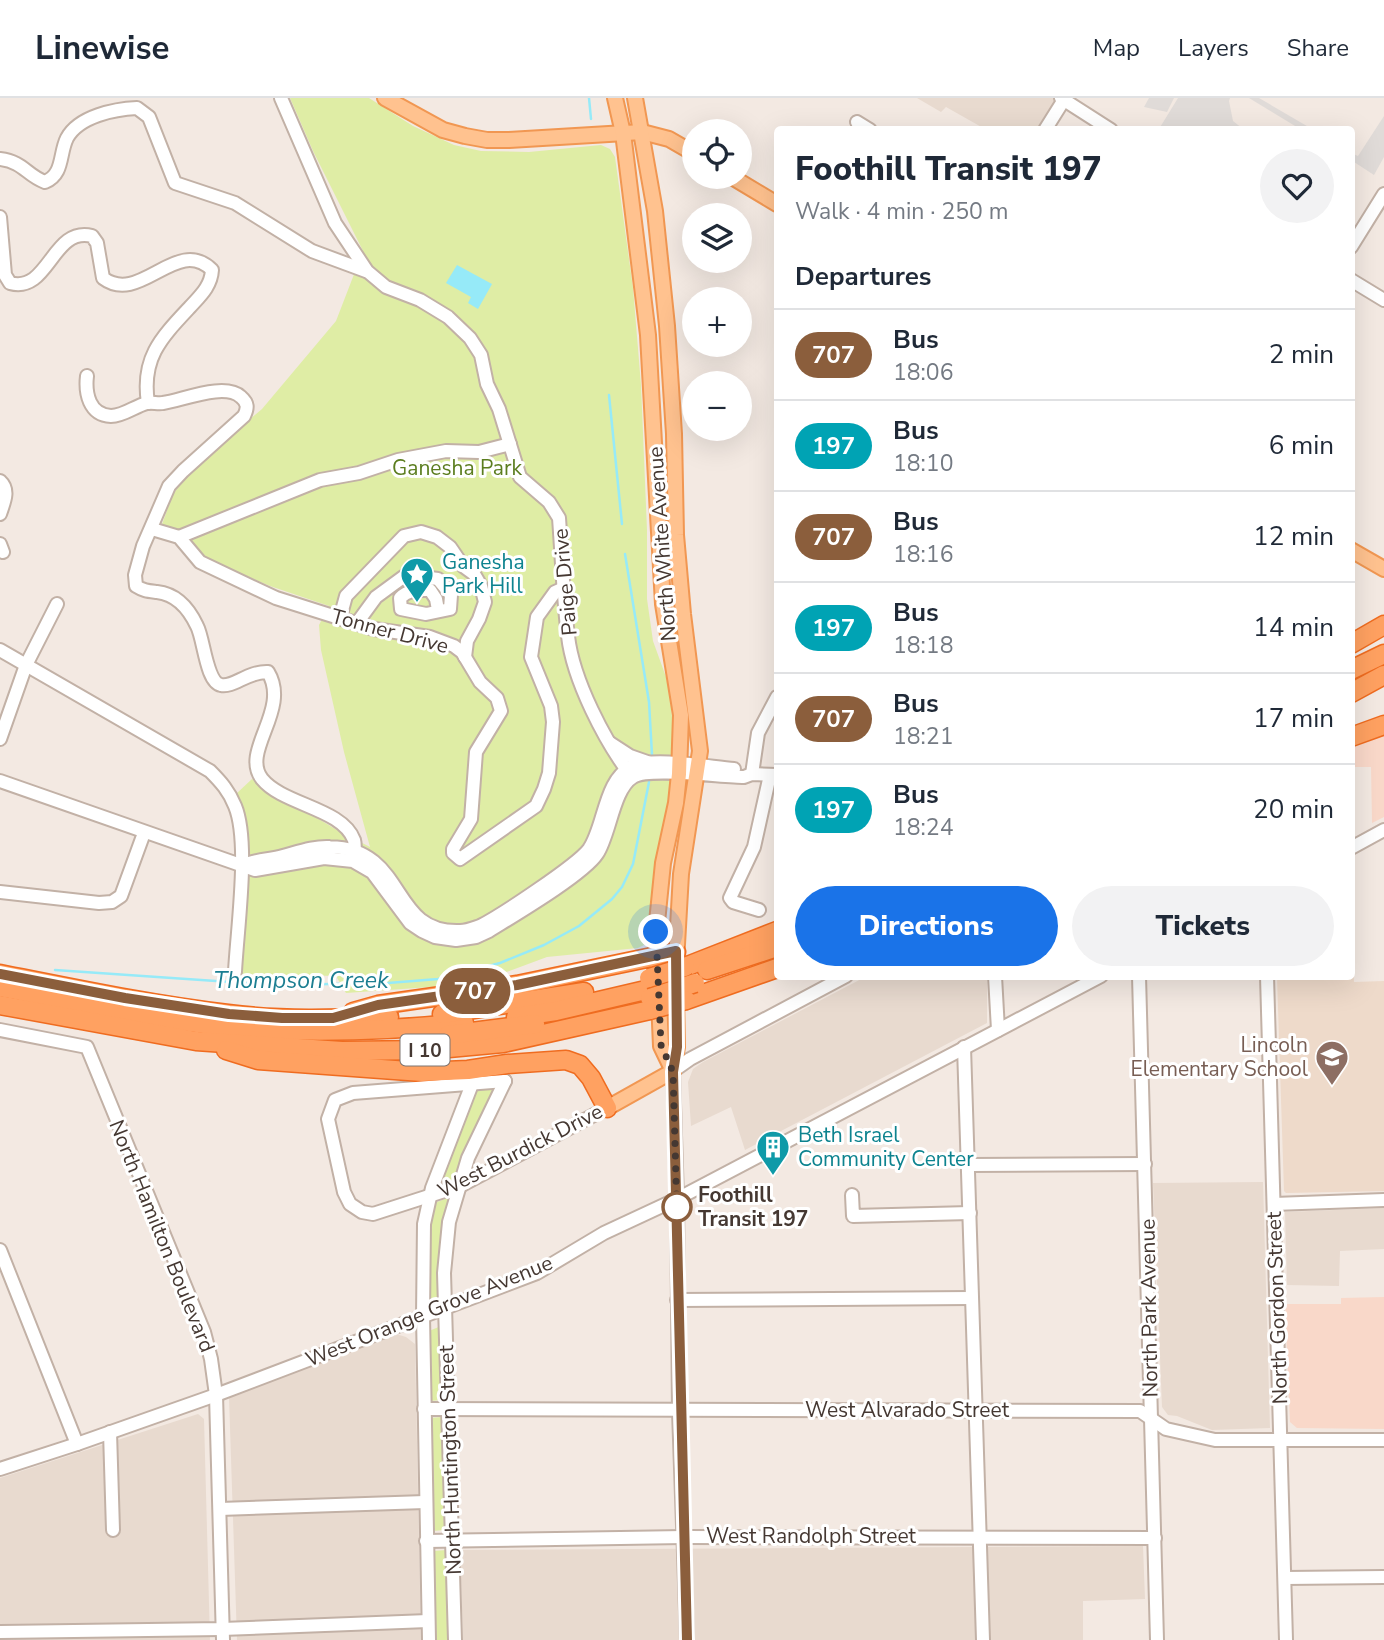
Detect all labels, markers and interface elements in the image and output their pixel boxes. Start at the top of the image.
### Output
text: Linewise [35,26,169,71]
text: Map [1093,32,1140,64]
text: Layers [1178,32,1249,64]
text: Share [1287,32,1349,64]
map controls [682,119,752,441]
button: locate [682,119,752,189]
text: Foothill Transit 197 [795,147,1102,192]
button: heart [1260,149,1334,223]
text: Walk · 4 min · 250 m [795,196,1008,227]
button: layers [682,203,752,273]
text: Departures [795,259,931,294]
button: + [682,287,752,357]
text: Bus [893,322,939,357]
text: 2 min [1269,337,1334,372]
text: 707 [812,339,855,371]
text: 18:06 [893,357,953,388]
button: − [682,371,752,441]
text: Bus [893,413,939,448]
text: 6 min [1269,428,1334,463]
text: 197 [812,430,855,462]
street label: North White Avenue [641,446,683,642]
text: 18:10 [893,448,953,479]
park label: Ganesha Park [392,454,522,482]
text: Bus [893,504,939,539]
text: 12 min [1253,519,1334,554]
text: 707 [812,521,855,553]
street label: Paige Drive [546,527,584,637]
text: 18:16 [893,539,953,570]
place label: Ganesha Park Hill [442,548,525,600]
place icon: Ganesha Park Hill [398,555,436,604]
text: Bus [893,595,939,630]
street label: Tonner Drive [328,602,452,660]
text: 14 min [1253,610,1334,645]
text: 197 [812,612,855,644]
text: 18:18 [893,630,953,661]
text: Bus [893,686,939,721]
text: 17 min [1253,701,1334,736]
text: 707 [812,703,855,735]
text: 18:21 [893,721,953,752]
text: Bus [893,777,939,812]
text: 20 min [1253,792,1334,827]
text: 197 [812,794,855,826]
text: 18:24 [893,812,953,843]
button: Directions [795,886,1058,966]
button: Tickets [1072,886,1334,966]
your location [638,914,673,949]
water label: Thompson Creek [213,965,389,996]
line badge: 707 [435,968,515,1014]
text: 707 [453,975,497,1007]
place label: Lincoln Elementary School [1130,1031,1309,1083]
road number: I 10 [400,1034,450,1066]
school or university icon: Lincoln Elementary School [1313,1038,1351,1087]
street label: West Burdick Drive [433,1097,607,1205]
street label: North Hamilton Boulevard [102,1116,222,1356]
place label: Beth Israel Community Center [798,1121,974,1173]
building icon: Beth Israel Community Center [754,1128,792,1177]
place label: Foothill Transit 197 [698,1181,808,1233]
marker: Foothill Transit 197 [662,1192,692,1222]
street label: North Gordon Street [1260,1211,1294,1405]
street label: North Park Avenue [1133,1218,1165,1398]
street label: West Orange Grove Avenue [301,1249,557,1373]
street label: North Huntington Street [432,1344,468,1575]
street label: West Alvarado Street [805,1396,1010,1424]
street label: West Randolph Street [706,1522,917,1550]

